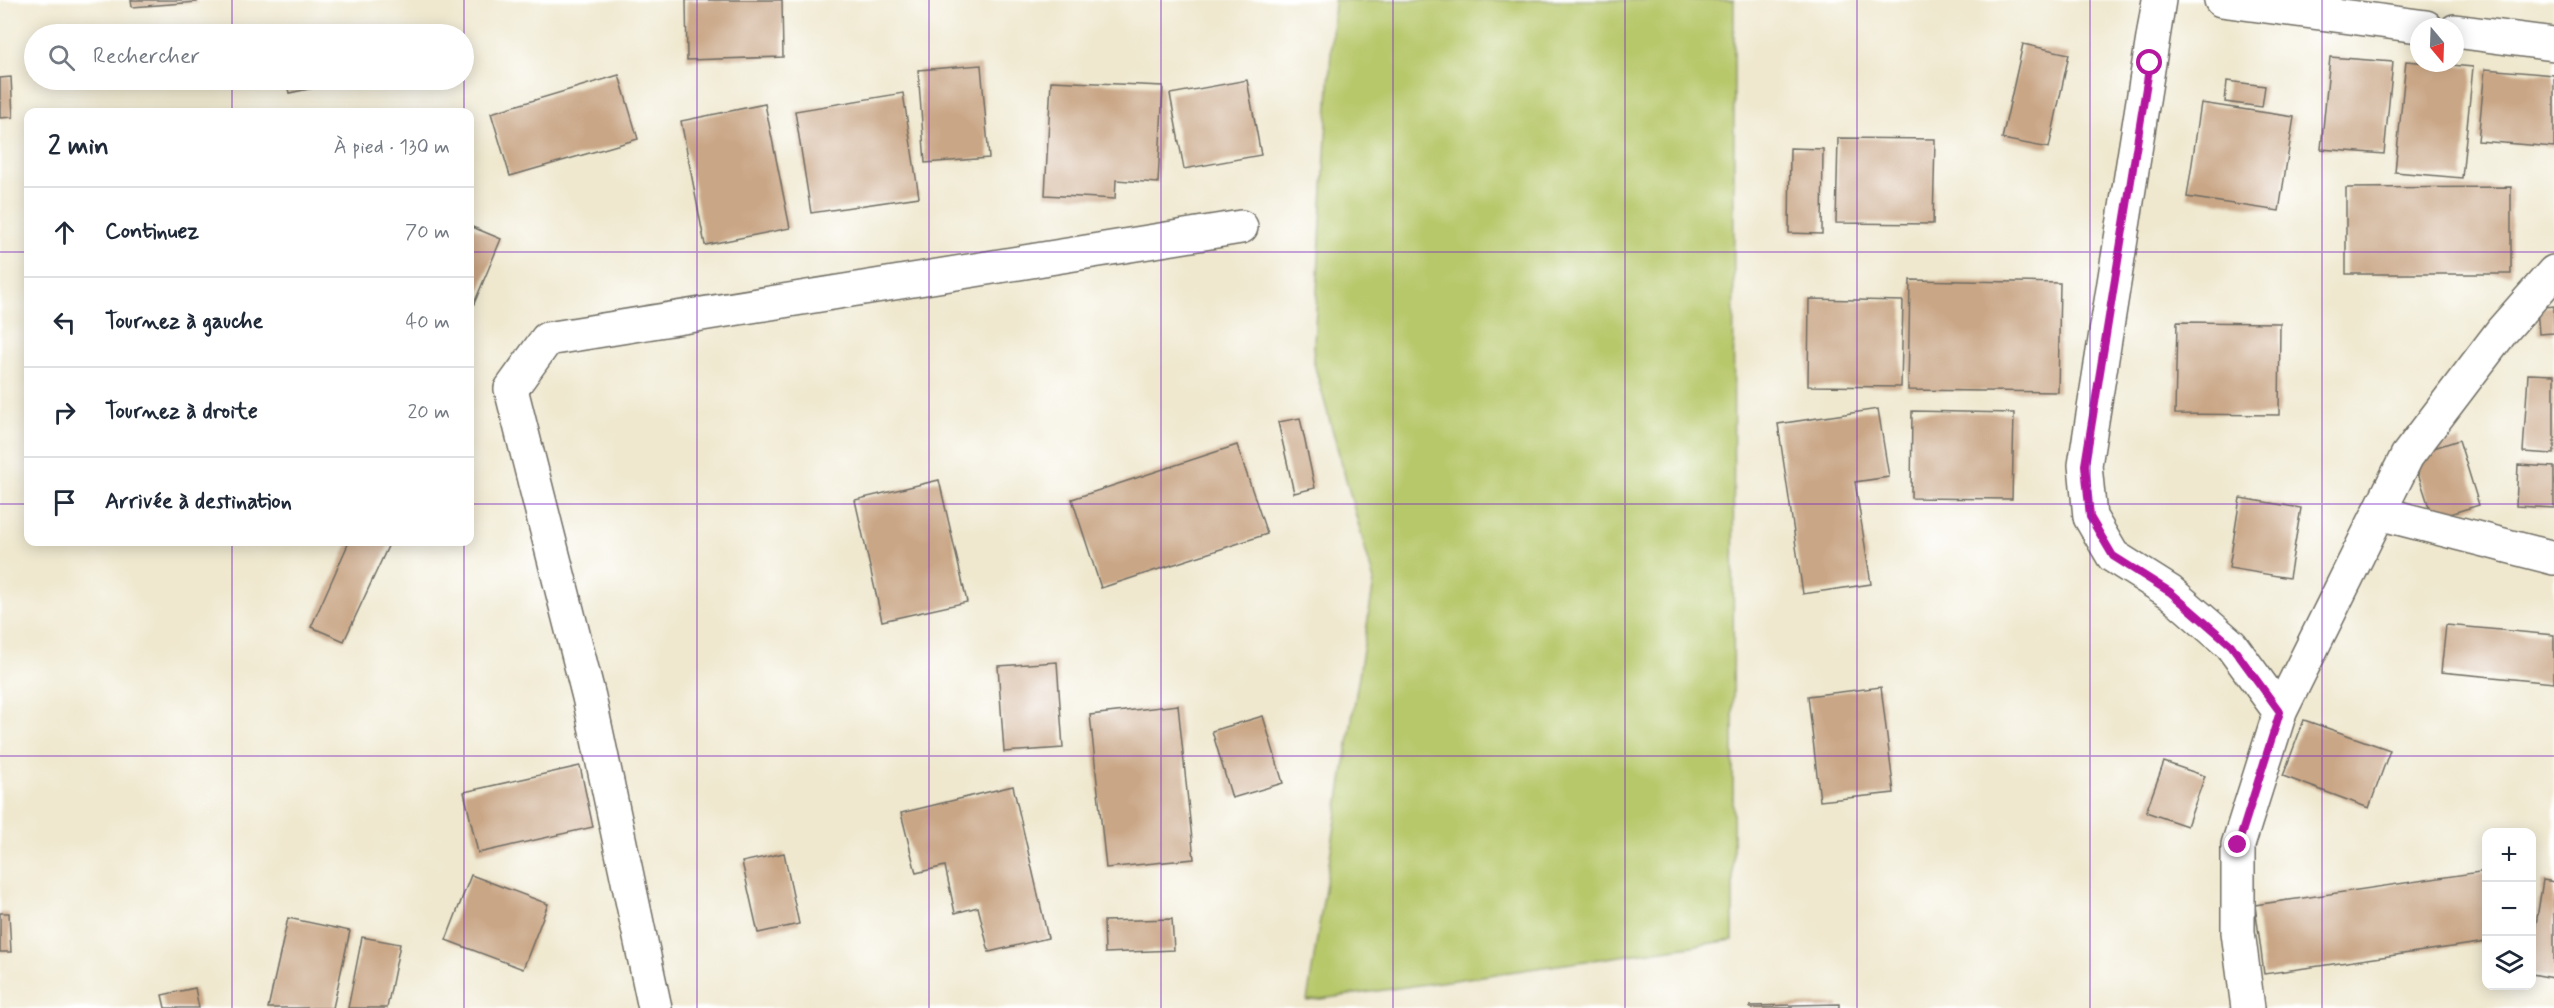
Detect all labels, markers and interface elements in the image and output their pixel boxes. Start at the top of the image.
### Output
north arrow [2410,18,2464,72]
search box [24,24,474,90]
icon: search [45,41,78,74]
text: Rechercher [93,43,200,71]
route start [2136,49,2162,75]
text: 2 min [48,130,109,164]
text: À pied · 130 m [334,134,450,161]
icon: ahead [48,216,81,249]
text: Continuez [105,218,199,246]
text: 70 m [405,219,450,246]
icon: left [48,306,81,339]
text: Tournez à gauche [105,308,263,336]
text: 40 m [406,309,450,336]
icon: right [48,396,81,429]
text: Tournez à droite [105,398,258,426]
text: 20 m [407,399,450,426]
icon: arrive [48,486,81,519]
text: Arrivée à destination [105,488,292,516]
map controls [2482,828,2536,990]
button: + [2482,828,2536,882]
route end [2224,831,2250,857]
button: − [2482,882,2536,936]
button: layers [2482,936,2536,990]

